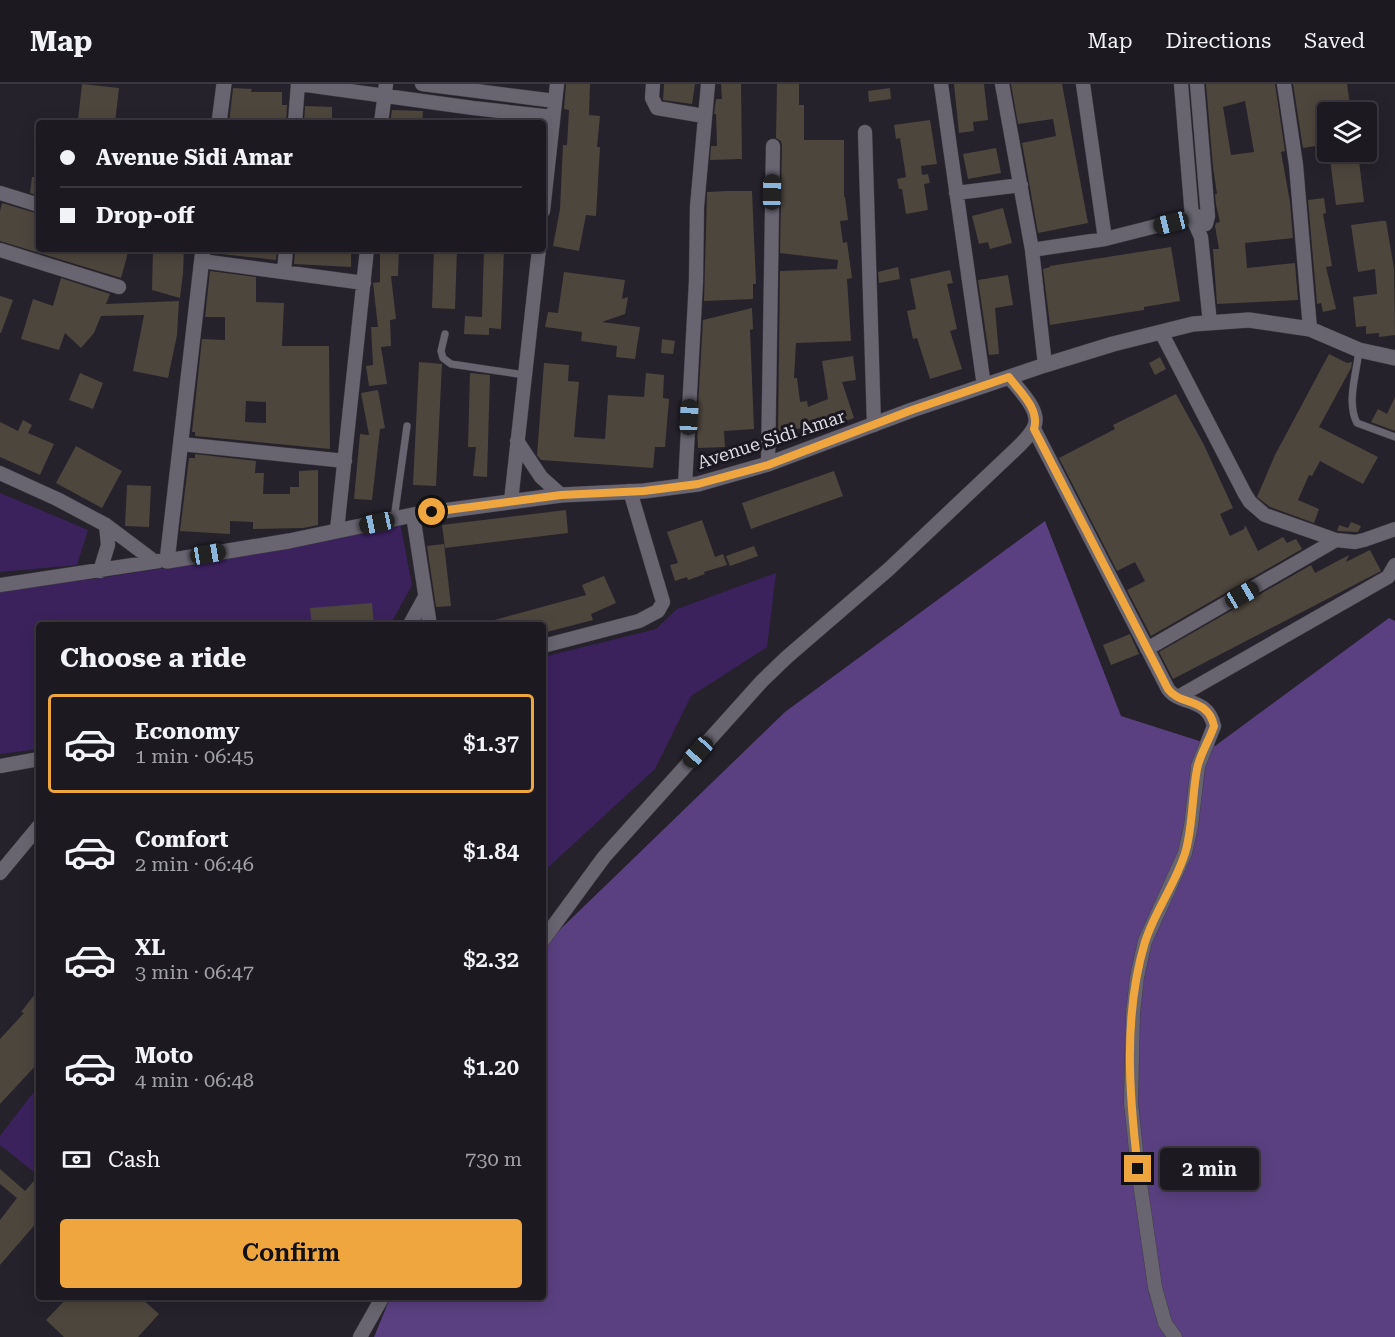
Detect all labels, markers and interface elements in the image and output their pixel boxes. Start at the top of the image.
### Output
text: Map [30,25,92,58]
text: Map [1088,29,1132,53]
text: Directions [1165,29,1271,53]
text: Saved [1304,29,1365,53]
map controls [1317,102,1377,162]
button: layers [1317,102,1377,162]
text: Avenue Sidi Amar [96,145,293,170]
car [763,174,781,210]
text: Drop-off [96,203,194,228]
car [1151,210,1191,236]
car [679,399,699,435]
street label: Avenue Sidi Amar [695,405,847,473]
route start [418,498,445,525]
car [358,510,396,536]
car [189,542,227,566]
car [1222,578,1262,612]
text: Choose a ride [60,642,246,674]
icon: car [63,717,117,771]
text: Economy [135,719,239,744]
text: $1.37 [463,731,519,756]
car [679,733,717,771]
text: 1 min · 06:45 [135,744,254,768]
icon: car [63,825,117,879]
text: Comfort [135,827,228,852]
text: $1.84 [463,839,519,864]
text: 2 min · 06:46 [135,852,254,876]
icon: car [63,933,117,987]
text: XL [135,935,165,960]
text: $2.32 [463,947,519,972]
text: 3 min · 06:47 [135,960,254,984]
icon: car [63,1041,117,1095]
text: Moto [135,1043,193,1068]
text: $1.20 [463,1055,519,1080]
text: 4 min · 06:48 [135,1068,254,1092]
icon: cash [60,1143,93,1176]
text: Cash [108,1147,160,1172]
text: 730 m [465,1147,522,1171]
callout: 2 min [1159,1148,1258,1190]
route end [1124,1155,1151,1182]
text: 2 min [1182,1157,1237,1181]
button: Confirm [60,1219,522,1288]

